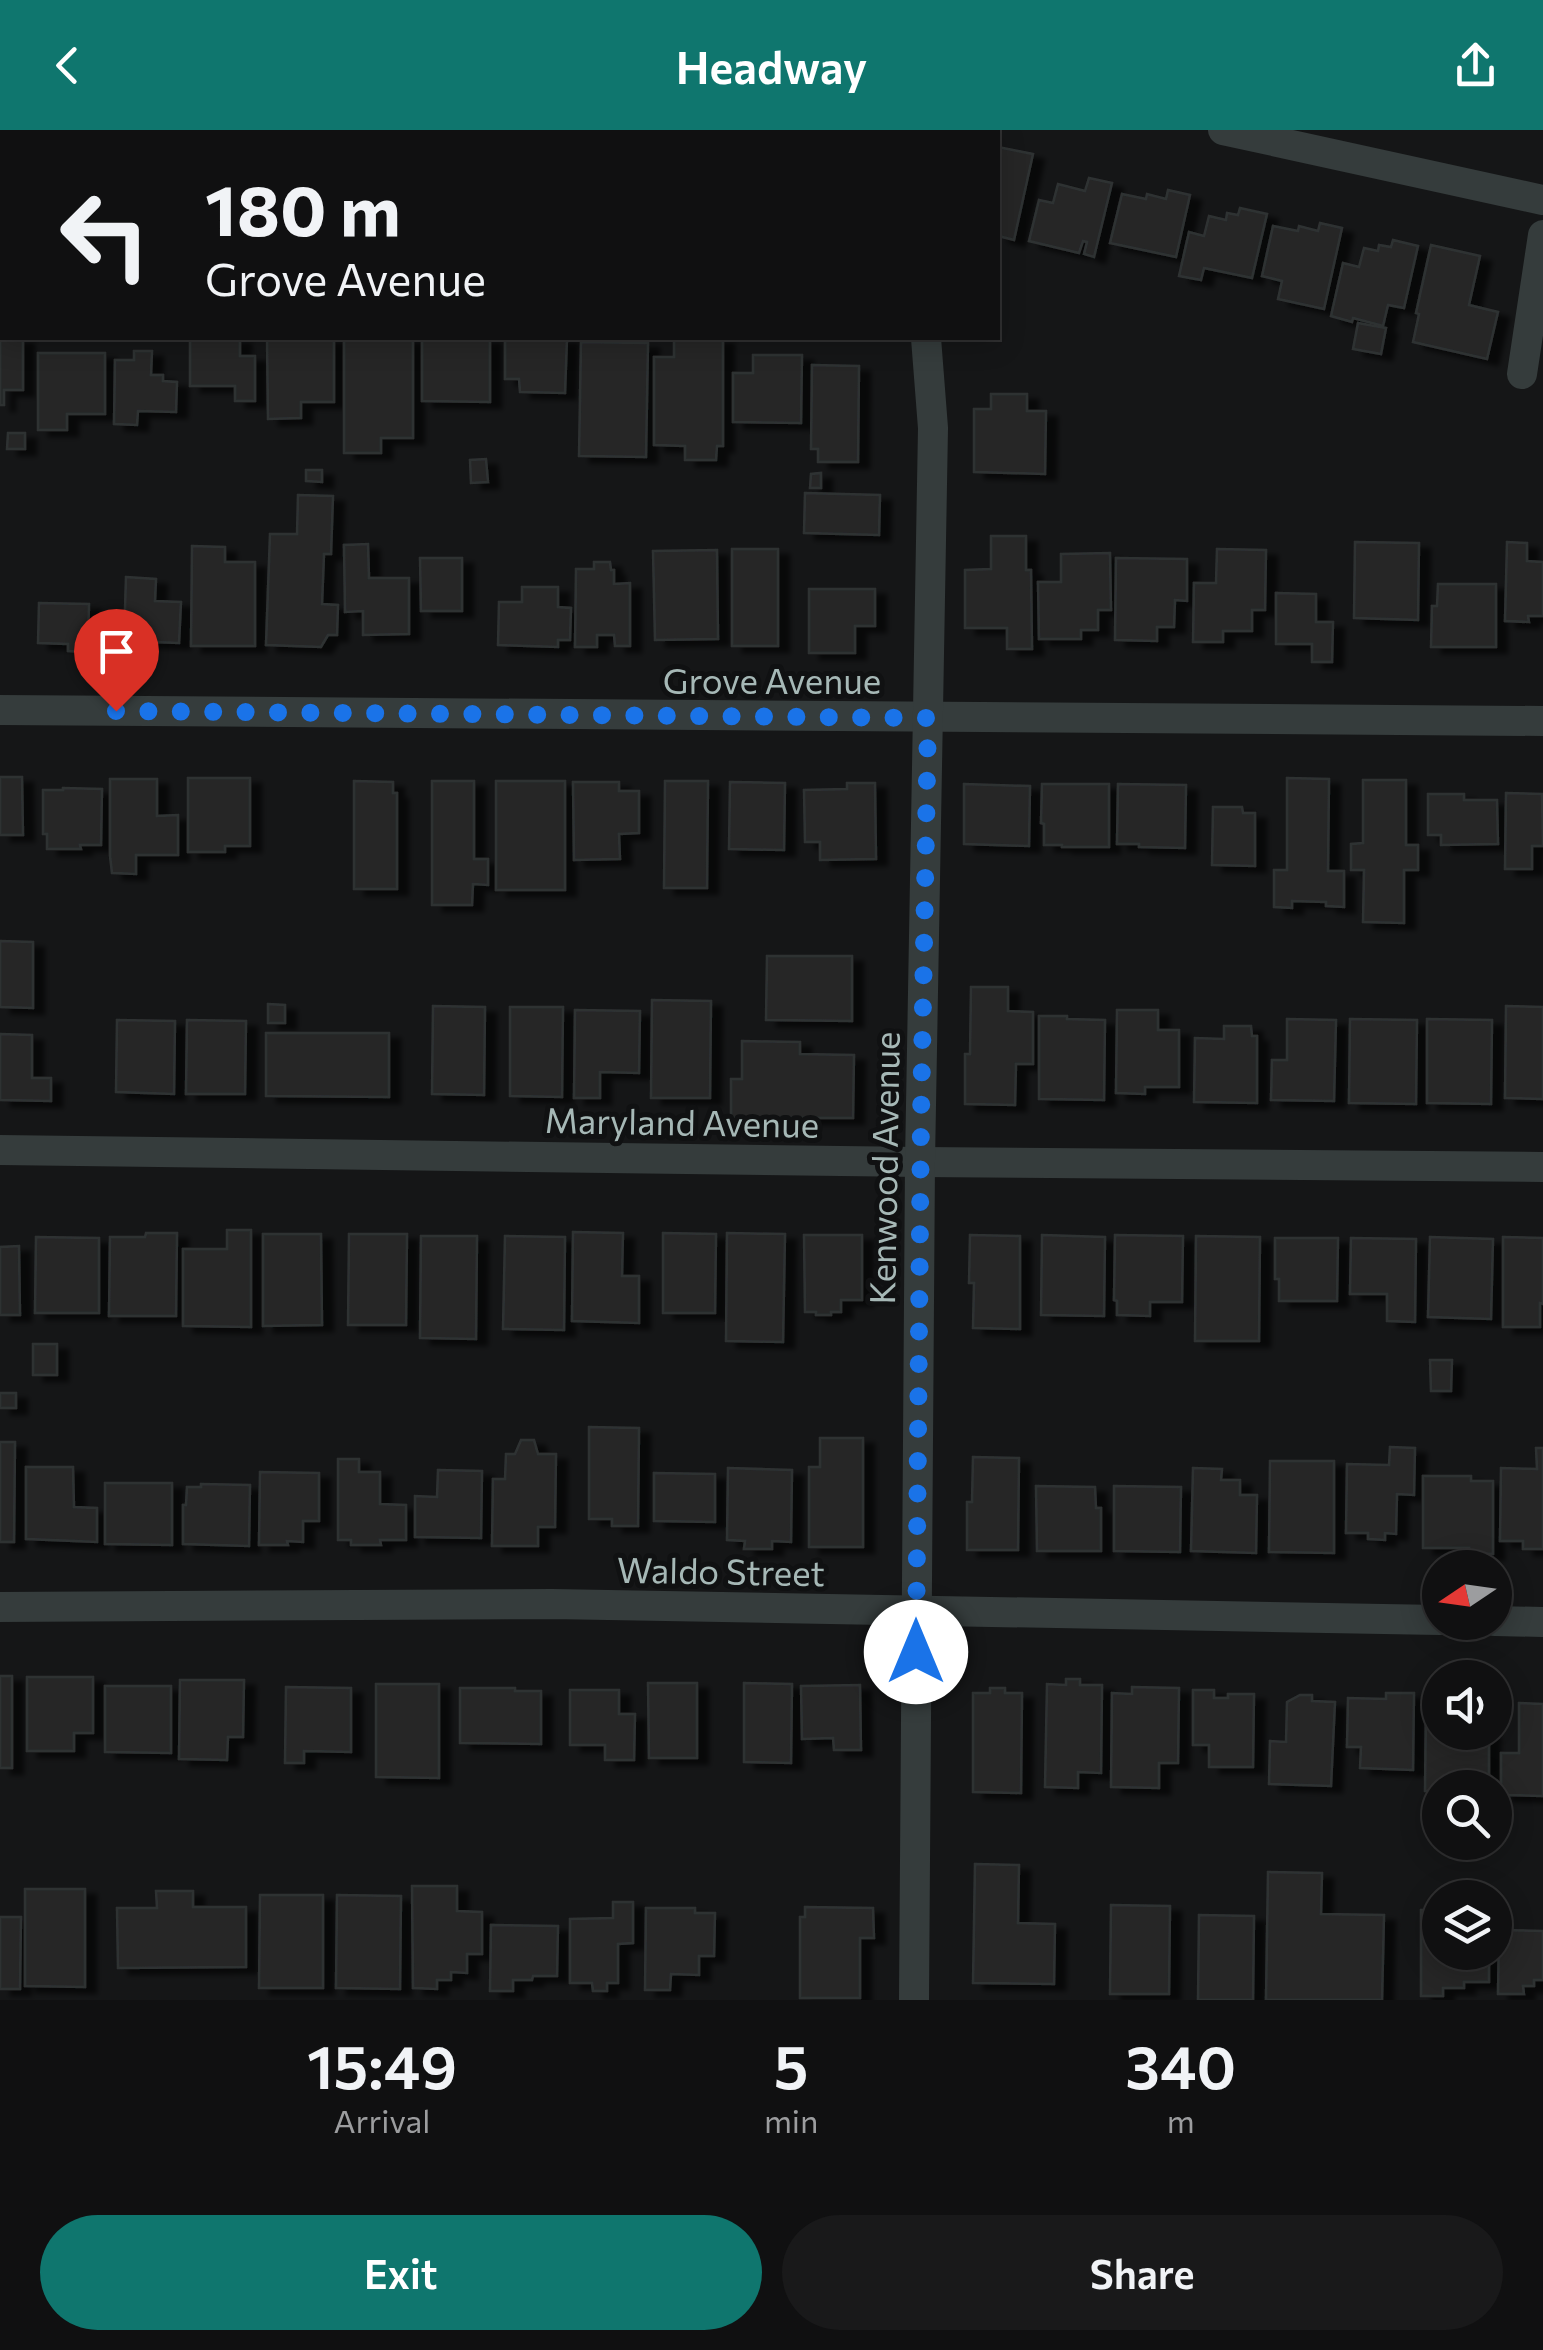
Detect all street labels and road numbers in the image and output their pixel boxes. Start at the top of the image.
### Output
street label: Grove Avenue [663,658,881,701]
street label: Kenwood Avenue [859,1031,907,1305]
street label: Maryland Avenue [544,1097,820,1145]
street label: Waldo Street [617,1547,825,1593]

